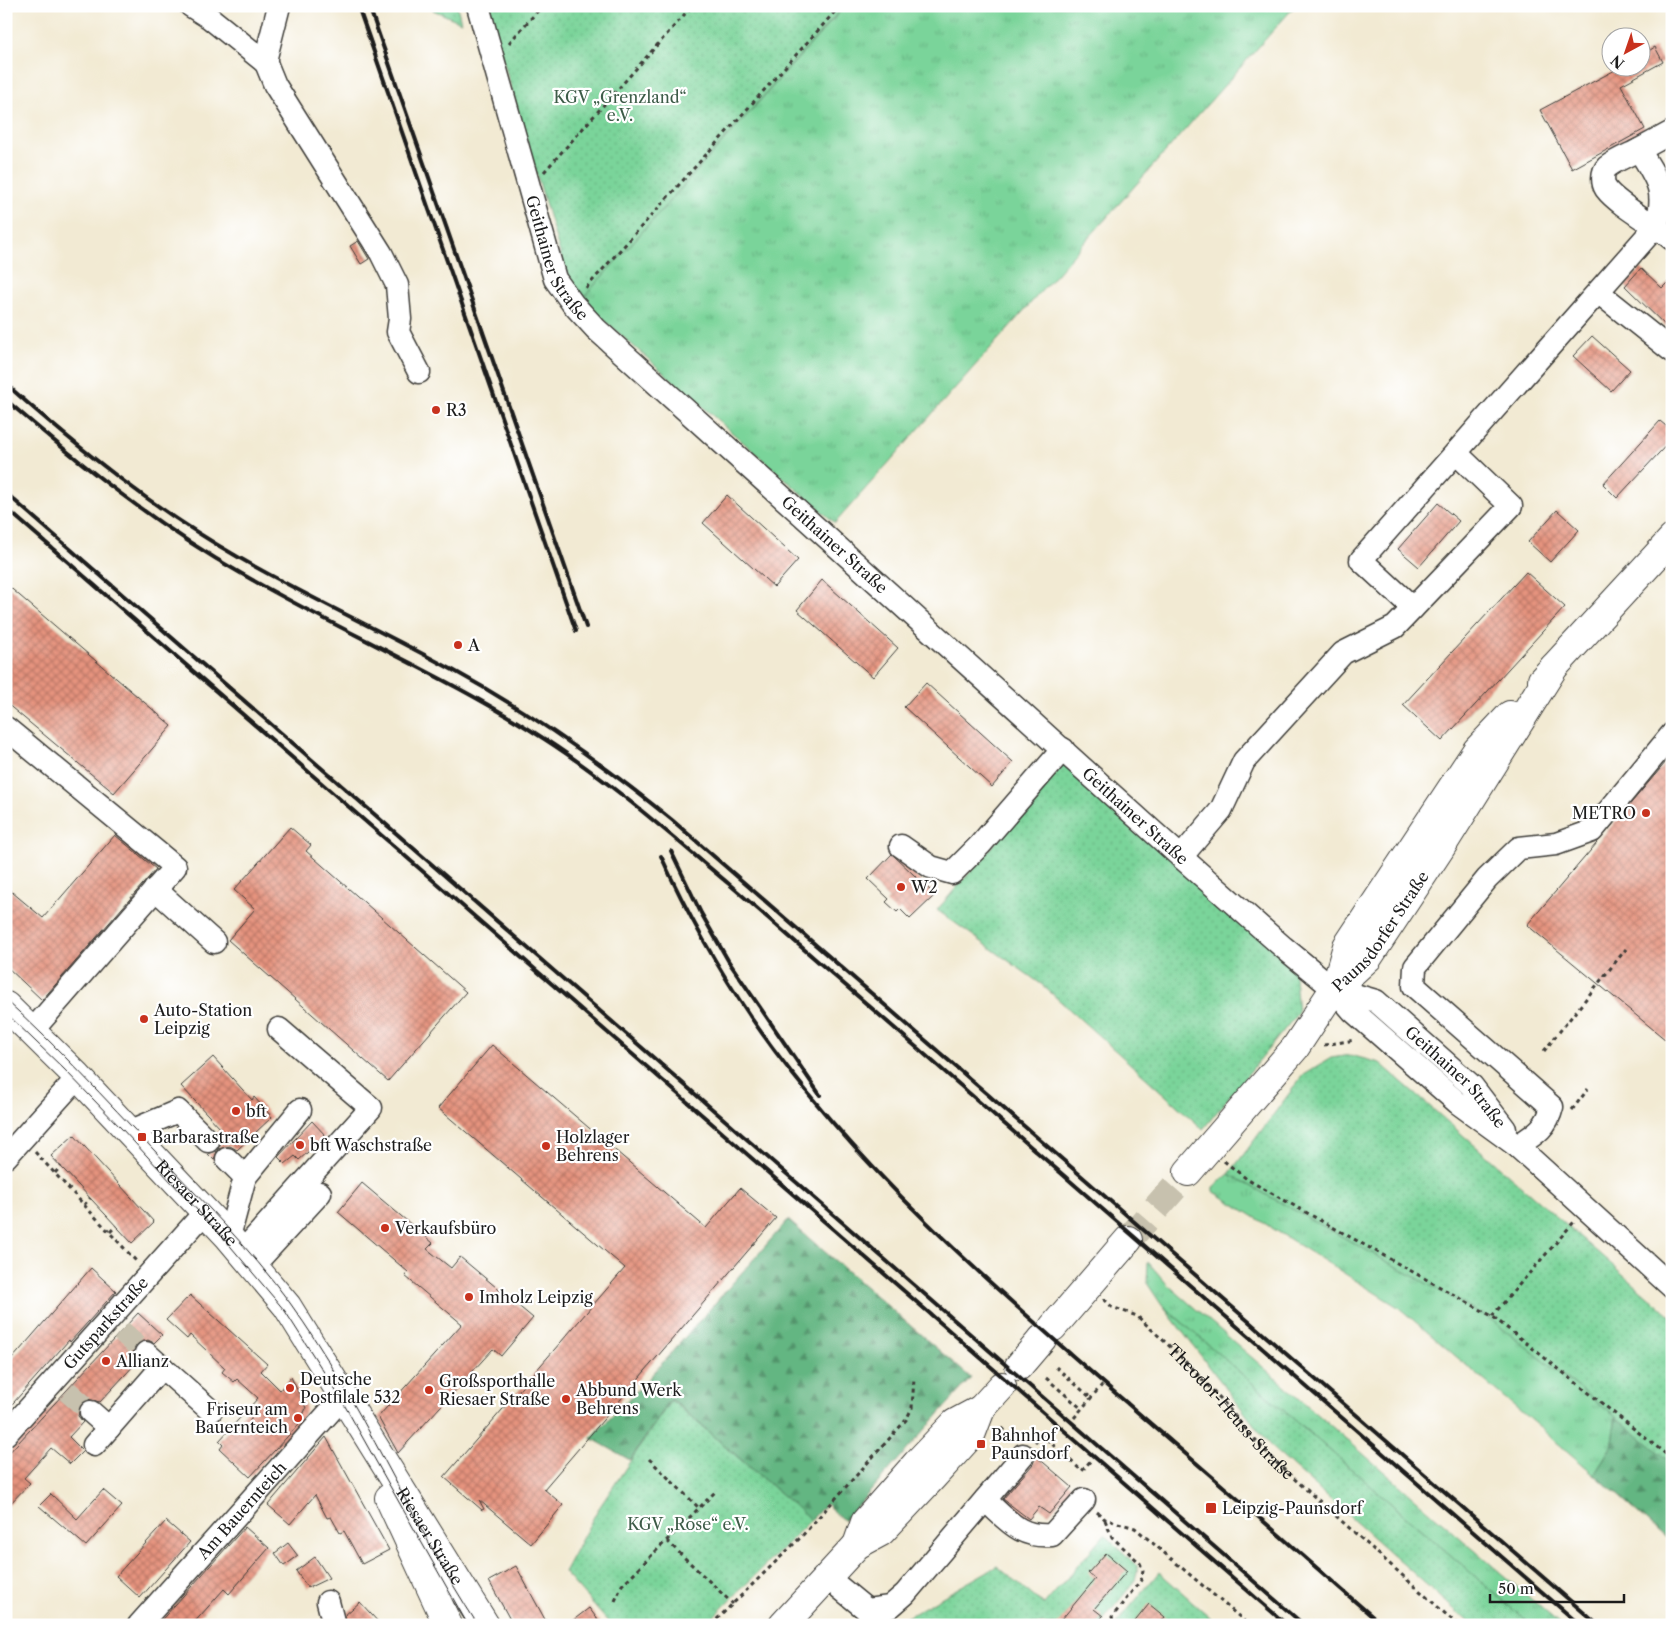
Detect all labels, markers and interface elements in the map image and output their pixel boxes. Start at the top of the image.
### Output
north arrow [1600,28,1650,78]
text: N [1607,51,1628,73]
park label: KGV „Grenzland“ e.V. [553,87,687,125]
street label: Geithainer Straße [522,193,593,324]
place label: R3 [446,400,467,420]
marker: R3 [430,404,442,416]
street label: Geithainer Straße [778,492,892,597]
place label: A [467,635,481,655]
marker: A [452,639,464,651]
street label: Geithainer Straße [1078,763,1193,869]
place label: METRO [1572,803,1636,823]
marker: METRO [1640,807,1652,819]
street label: Paunsdorfer Straße [1328,867,1433,996]
place label: W2 [910,877,938,897]
marker: W2 [895,881,907,893]
place label: Auto-Station Leipzig [153,1000,252,1038]
marker: Auto-Station Leipzig [138,1013,150,1025]
street label: Geithainer Straße [1401,1022,1510,1132]
place label: bft [246,1101,267,1121]
marker: bft [230,1105,242,1117]
place label: Barbarastraße [152,1127,259,1147]
place label: Holzlager Behrens [556,1127,630,1165]
marker: Barbarastraße [136,1131,148,1143]
place label: bft Waschstraße [310,1135,432,1155]
marker: bft Waschstraße [294,1139,306,1151]
marker: Holzlager Behrens [540,1140,552,1152]
street label: Riesaer Straße [151,1155,242,1250]
place label: Verkaufsbüro [394,1218,497,1238]
marker: Verkaufsbüro [379,1222,391,1234]
street label: Gutsparkstraße [59,1273,152,1373]
place label: Imholz Leipzig [479,1287,593,1307]
marker: Imholz Leipzig [463,1291,475,1303]
street label: Theodor-Heuss-Straße [1163,1339,1298,1484]
place label: Allianz [115,1351,169,1371]
marker: Allianz [100,1355,112,1367]
place label: Deutsche Postfilale 532 [300,1369,400,1407]
place label: Großsporthalle Riesaer Straße [439,1371,555,1409]
place label: Abbund Werk Behrens [575,1380,682,1418]
marker: Deutsche Postfilale 532 [284,1382,296,1394]
marker: Großsporthalle Riesaer Straße [423,1384,435,1396]
marker: Abbund Werk Behrens [560,1393,572,1405]
place label: Friseur am Bauernteich [195,1399,288,1437]
marker: Friseur am Bauernteich [292,1412,304,1424]
place label: Bahnhof Paunsdorf [991,1425,1071,1463]
marker: Bahnhof Paunsdorf [975,1438,987,1450]
street label: Am Bauernteich [192,1457,291,1564]
street label: Riesaer Straße [392,1484,468,1589]
place label: Leipzig-Paunsdorf [1222,1498,1365,1518]
marker: Leipzig-Paunsdorf [1204,1501,1218,1515]
park label: KGV „Rose“ e.V. [627,1514,749,1534]
scale bar [1490,1571,1624,1603]
text: 50 m [1498,1579,1534,1598]

